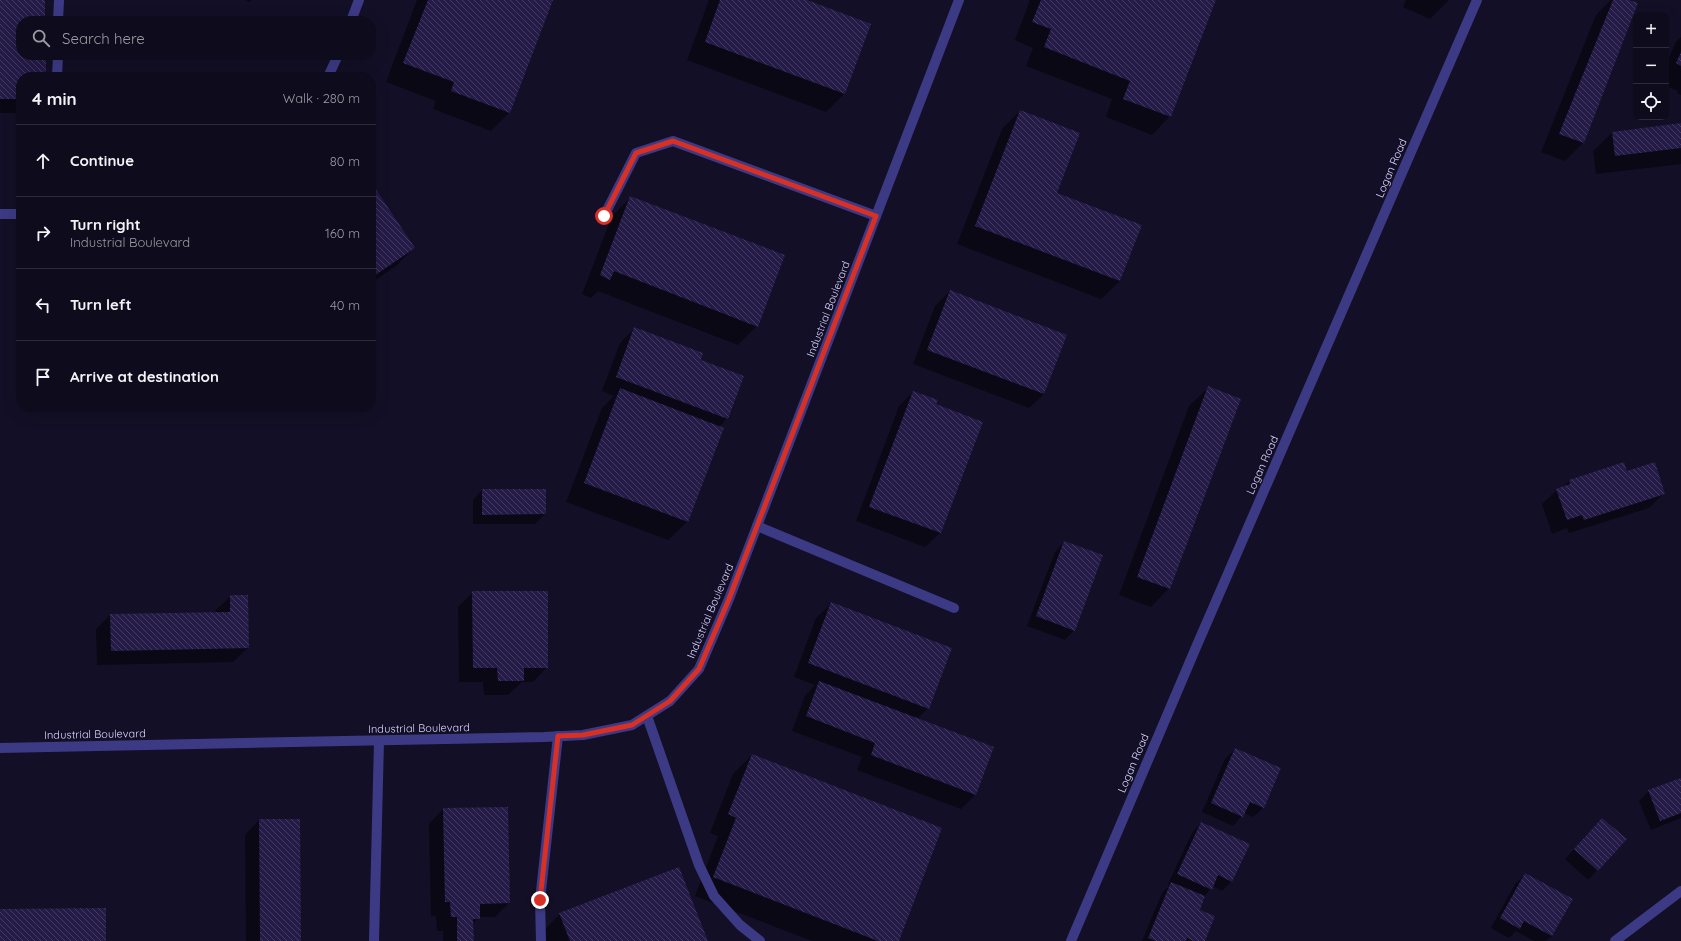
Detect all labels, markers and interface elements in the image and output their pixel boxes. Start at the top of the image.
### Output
map controls [1633,12,1669,120]
button: + [1633,12,1669,48]
search box [16,16,376,60]
icon: search [30,27,52,49]
text: Search here [62,29,145,48]
button: − [1633,48,1669,84]
button: locate [1633,84,1669,120]
text: 4 min [32,88,77,109]
text: Walk · 280 m [283,90,360,106]
street label: Logan Road [1372,136,1410,200]
icon: ahead [32,150,54,172]
text: Continue [70,151,134,170]
text: 80 m [330,153,360,169]
route start [595,207,613,225]
text: Turn right [70,215,141,234]
icon: right [32,222,54,244]
text: 160 m [325,225,360,241]
text: Industrial Boulevard [70,234,190,250]
street label: Industrial Boulevard [803,259,853,359]
icon: left [32,294,54,316]
text: Turn left [70,295,132,314]
text: 40 m [330,297,360,313]
icon: arrive [32,366,54,388]
text: Arrive at destination [70,367,219,386]
street label: Logan Road [1243,434,1281,496]
street label: Industrial Boulevard [684,561,736,661]
street label: Industrial Boulevard [368,720,470,736]
street label: Industrial Boulevard [44,726,146,742]
street label: Logan Road [1114,731,1152,795]
route end [531,891,549,909]

